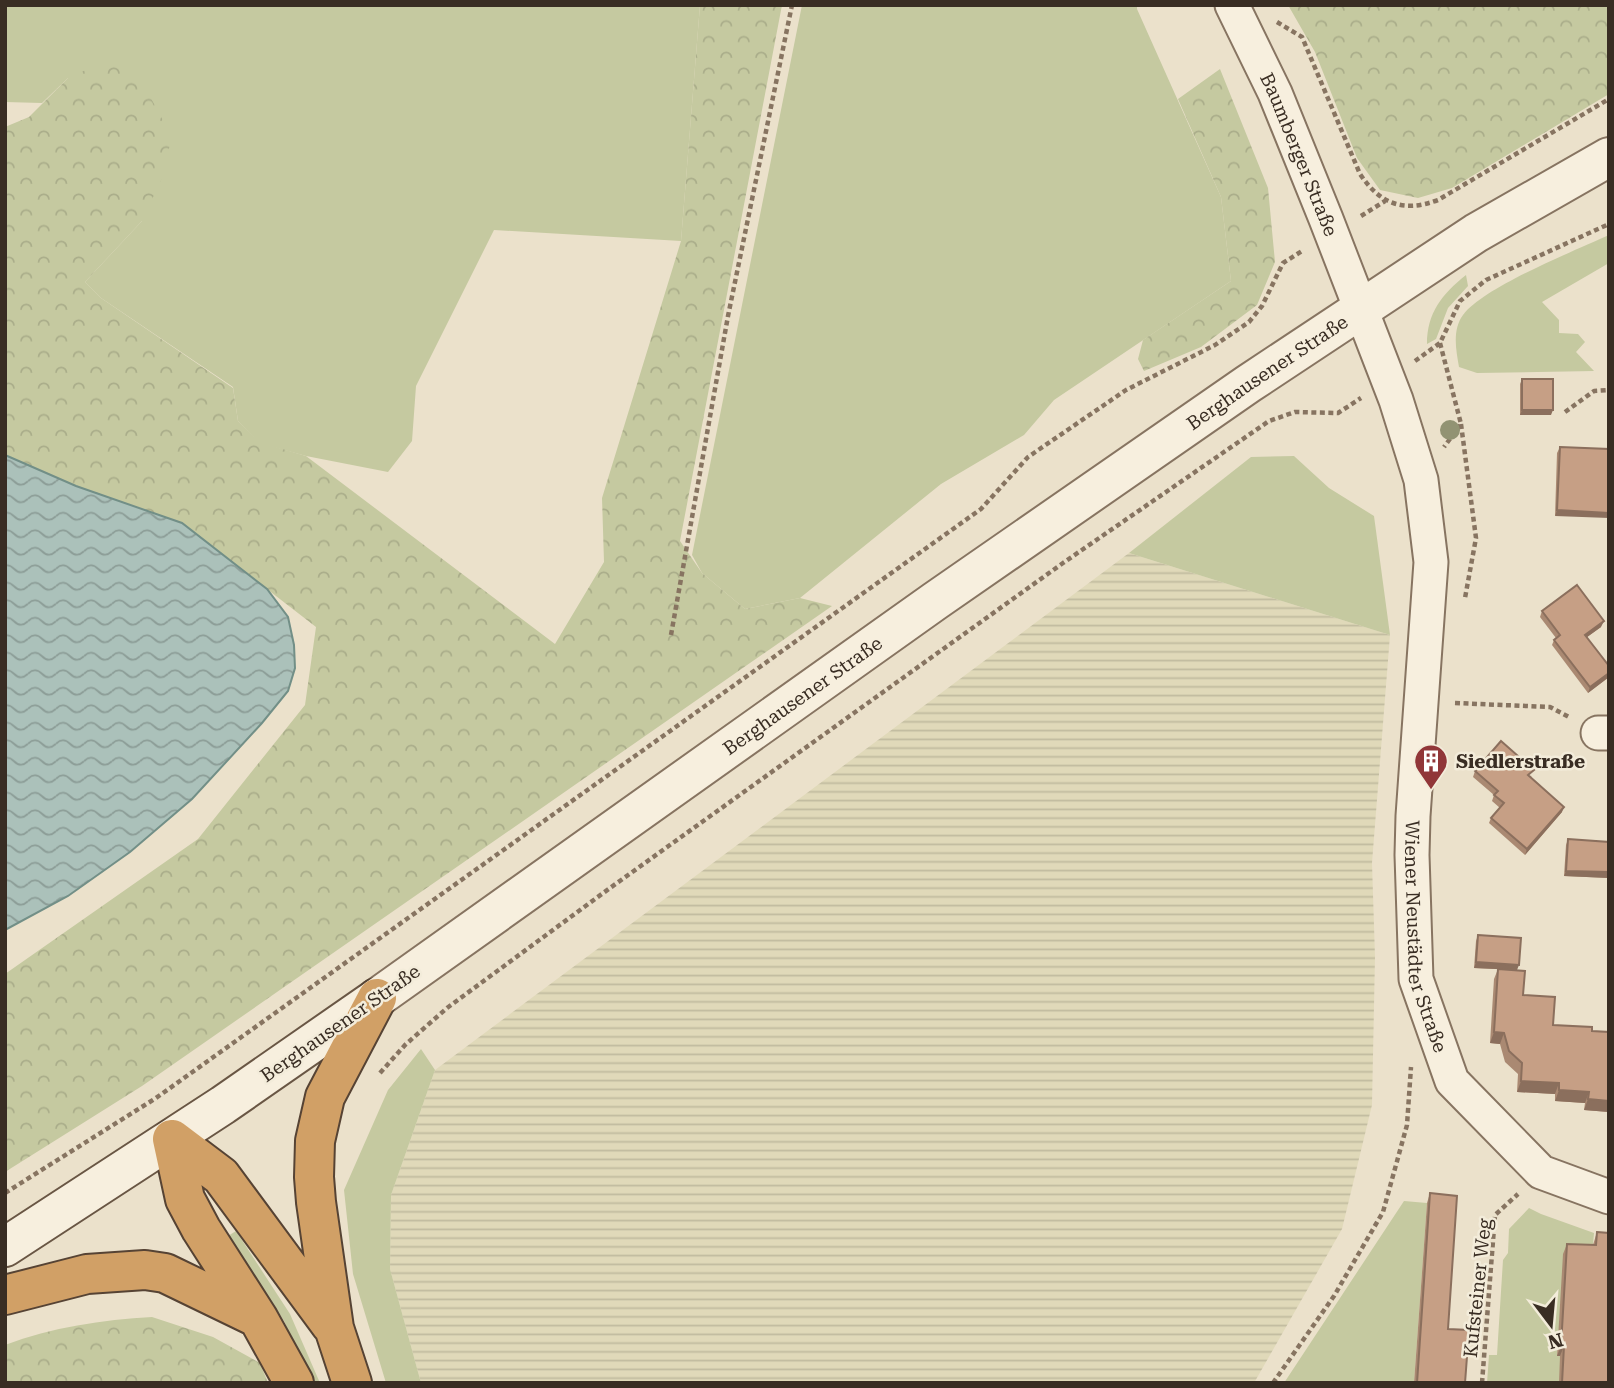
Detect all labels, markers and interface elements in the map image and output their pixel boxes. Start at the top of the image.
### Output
street label: Baumberger Straße [1255,69,1343,240]
street label: Berghausener Straße [1182,310,1352,435]
street label: Berghausener Straße [719,631,887,760]
building icon: Siedlerstraße [1412,742,1450,791]
place label: Siedlerstraße [1456,750,1585,773]
street label: Wiener Neustädter Straße [1400,820,1452,1055]
street label: Berghausener Straße [256,960,425,1087]
street label: Kufsteiner Weg [1459,1217,1496,1359]
north arrow [1516,1290,1586,1360]
text: N [1545,1328,1566,1354]

